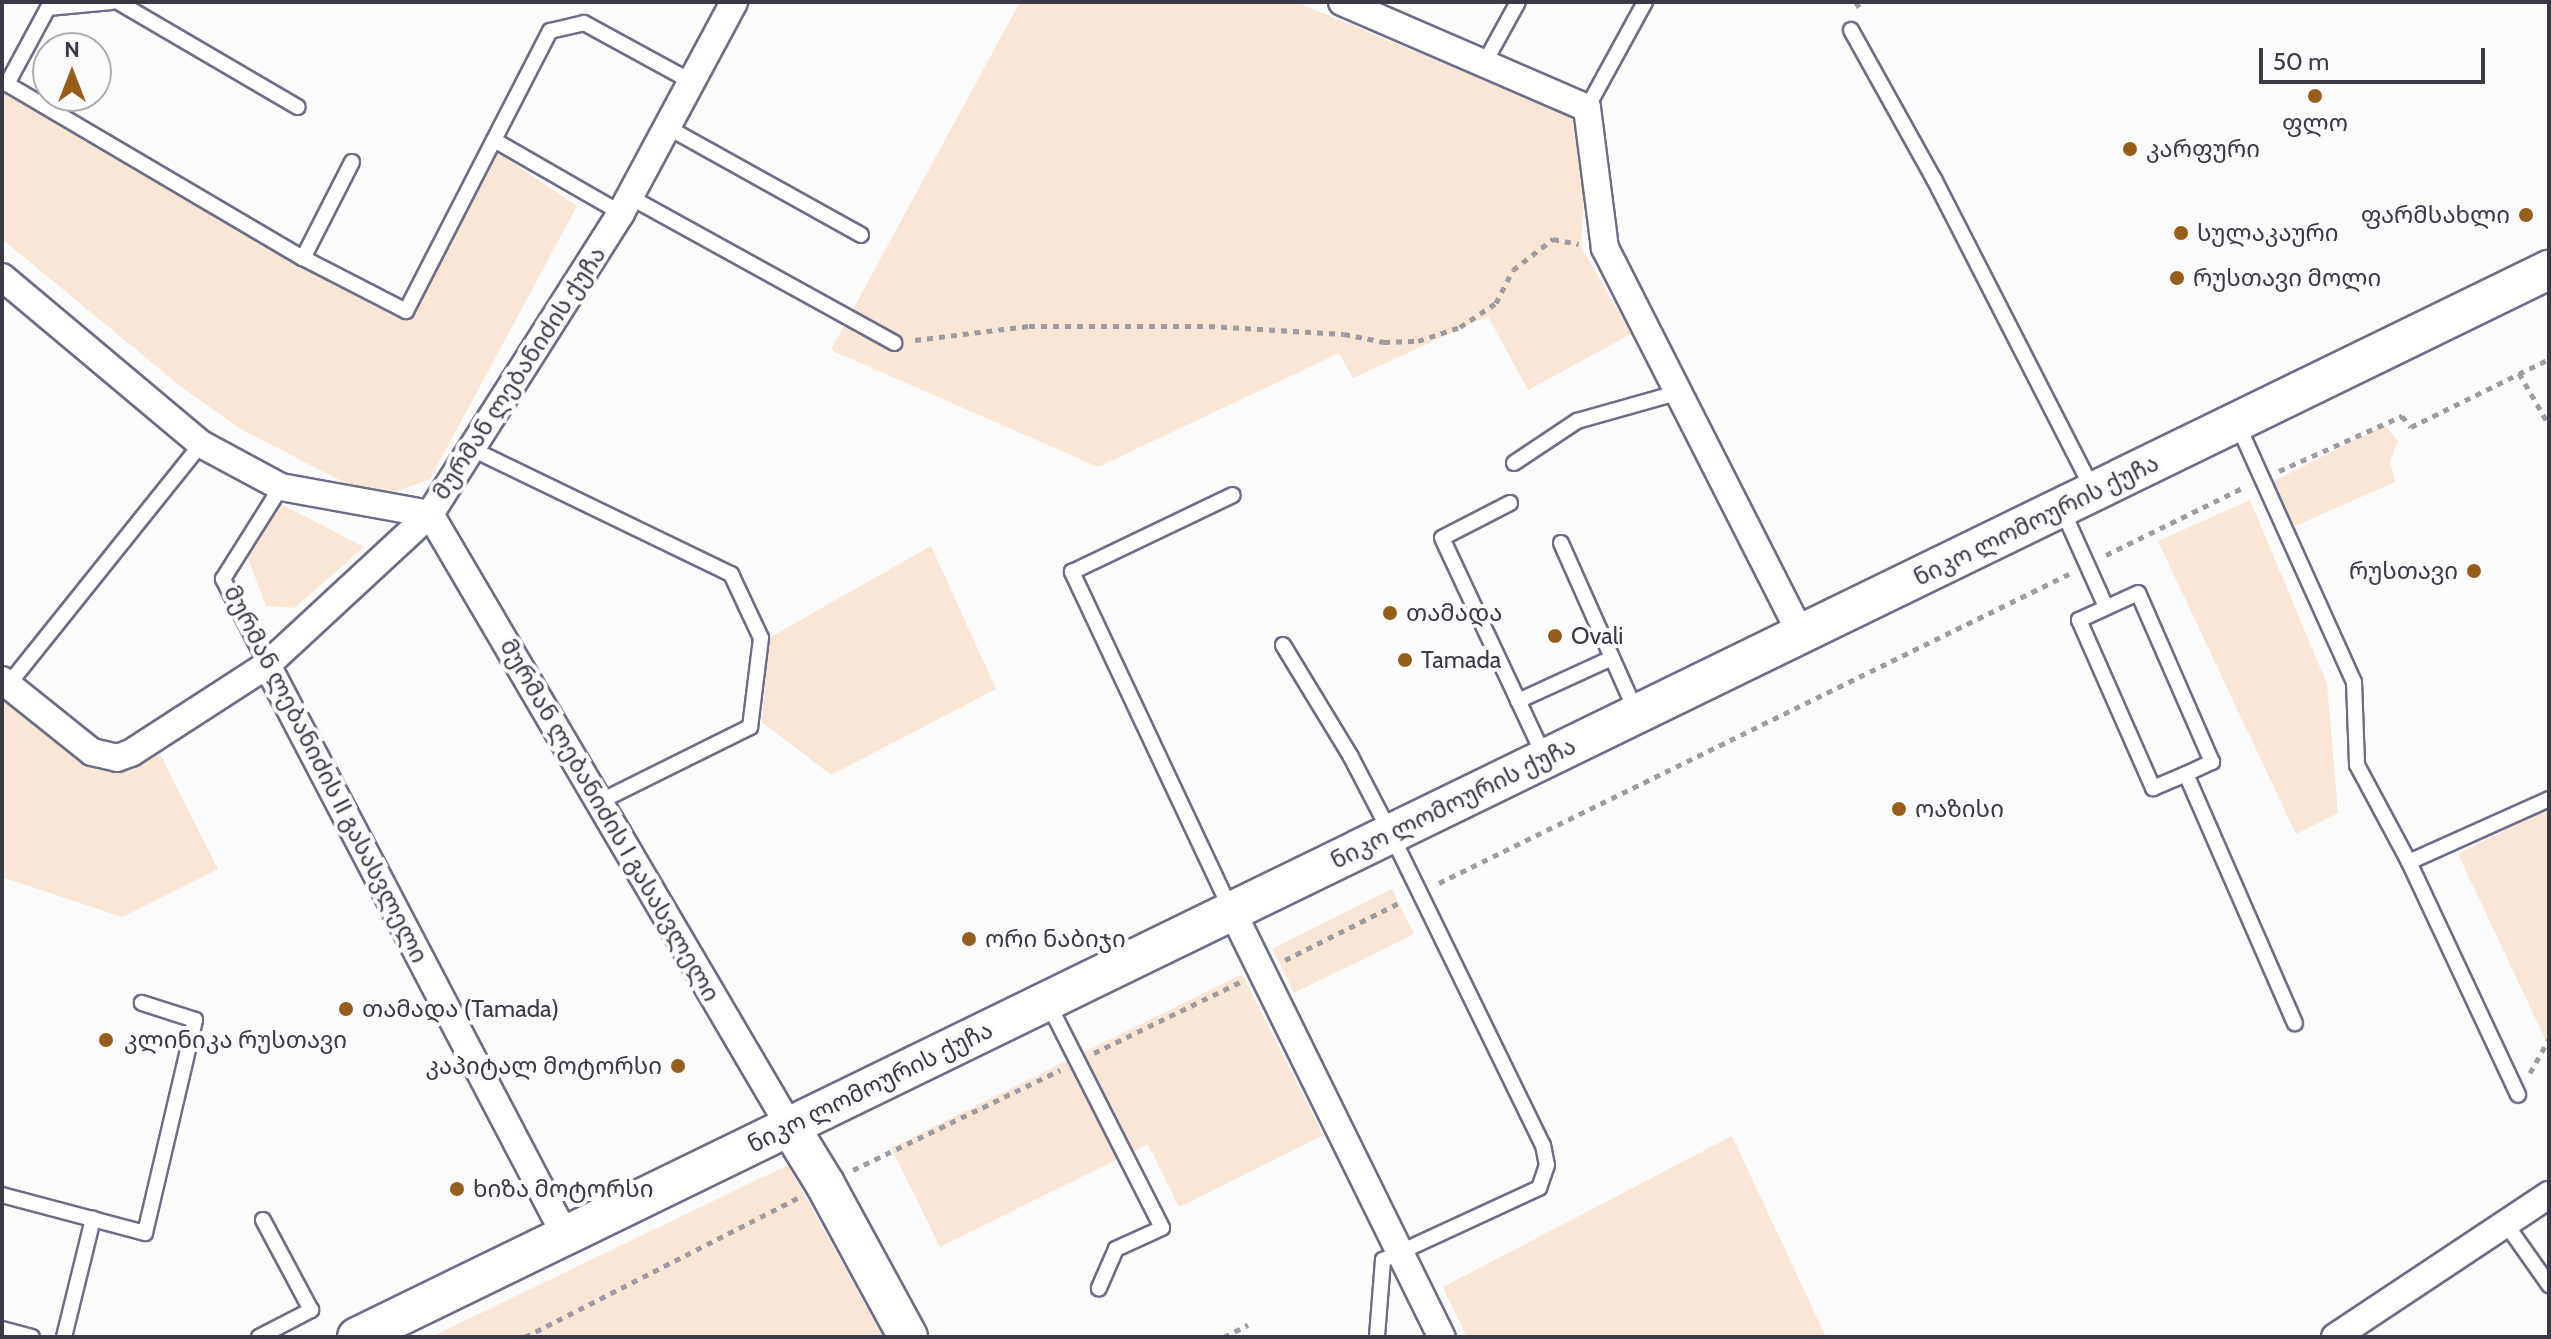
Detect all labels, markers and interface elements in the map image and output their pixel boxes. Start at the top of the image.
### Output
north arrow [32,32,112,112]
scale bar [2263,32,2489,82]
text: N [64,36,80,63]
text: 50 m [2273,47,2329,76]
marker: ფლო [2306,87,2324,105]
place label: ფლო [2282,109,2348,137]
place label: კარფური [2146,135,2260,163]
marker: კარფური [2121,140,2139,158]
place label: ფარმსახლი [2361,201,2510,229]
marker: ფარმსახლი [2517,206,2535,224]
place label: სულაკაური [2197,219,2339,247]
marker: სულაკაური [2172,224,2190,242]
street label: მურმან ლებანიძის ქუჩა [426,241,612,505]
place label: რუსთავი მოლი [2193,264,2381,292]
marker: რუსთავი მოლი [2168,269,2186,287]
street label: ნიკო ლომოურის ქუჩა [1909,448,2163,592]
place label: რუსთავი [2349,557,2458,585]
marker: რუსთავი [2465,562,2483,580]
street label: მურმან ლებანიძის II გასასვლელი [218,580,434,968]
place label: თამადა [1406,599,1502,627]
marker: თამადა [1381,604,1399,622]
place label: Ovali [1571,622,1623,650]
marker: Ovali [1546,627,1564,645]
street label: მურმან ლებანიძის I გასასვლელი [494,634,726,1006]
place label: Tamada [1421,646,1501,674]
marker: Tamada [1396,651,1414,669]
street label: ნიკო ლომოურის ქუჩა [1326,731,1580,875]
place label: ოაზისი [1915,795,2004,823]
marker: ოაზისი [1890,800,1908,818]
place label: ორი ნაბიჯი [985,925,1126,953]
marker: ორი ნაბიჯი [960,930,978,948]
place label: თამადა (Tamada) [362,995,559,1023]
marker: თამადა (Tamada) [337,1000,355,1018]
street label: ნიკო ლომოურის ქუჩა [743,1015,997,1159]
place label: კლინიკა რუსთავი [124,1026,347,1054]
marker: კლინიკა რუსთავი [95,1029,117,1051]
place label: კაპიტალ მოტორსი [425,1052,662,1080]
marker: კაპიტალ მოტორსი [669,1057,687,1075]
place label: ხიზა მოტორსი [473,1175,654,1203]
marker: ხიზა მოტორსი [448,1180,466,1198]

